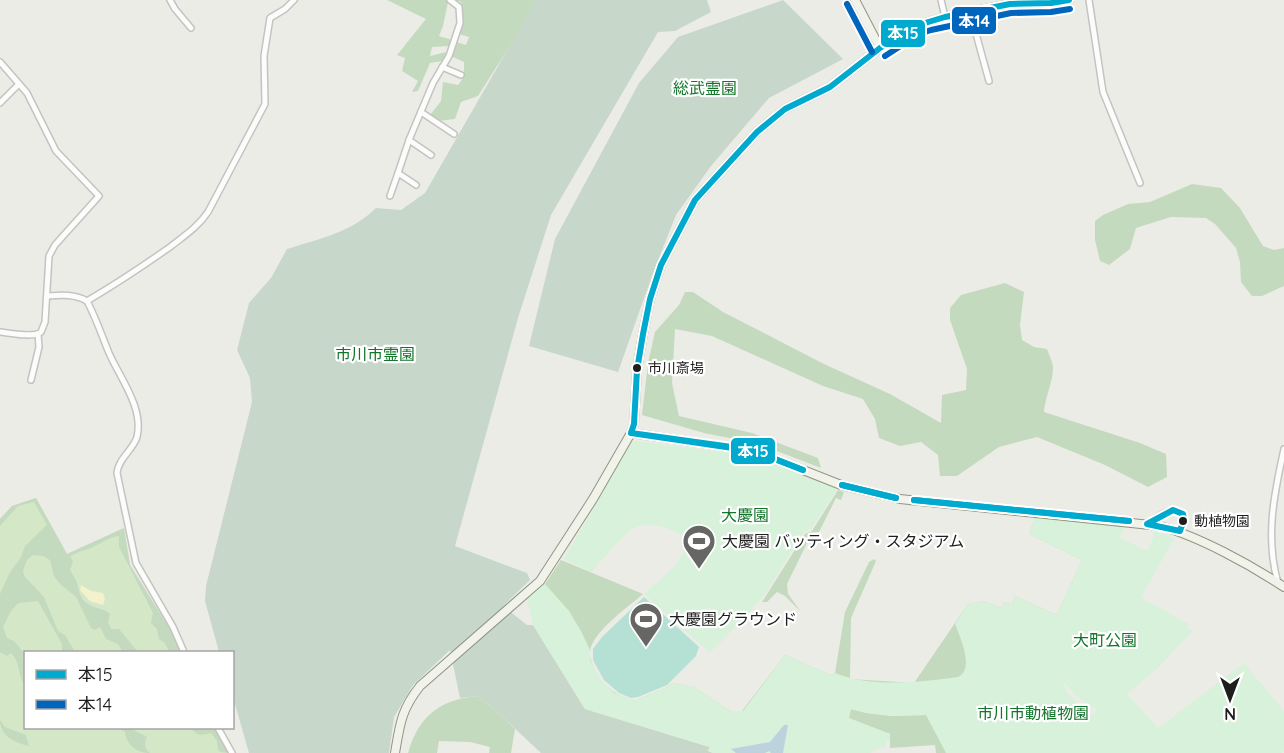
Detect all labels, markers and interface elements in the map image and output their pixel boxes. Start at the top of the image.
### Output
line badge: 本14 [951,6,997,35]
text: 本14 [958,11,990,31]
line badge: 本15 [880,19,926,48]
text: 本15 [887,23,919,43]
park label: 総武霊園 [673,78,737,98]
park label: 市川市霊園 [335,344,415,364]
place label: 市川斎場 [648,359,704,377]
marker: 市川斎場 [631,362,643,374]
line badge: 本15 [730,437,776,465]
text: 本15 [737,441,769,461]
park label: 大慶園 [721,505,769,525]
place label: 動植物園 [1194,512,1250,530]
marker: 動植物園 [1177,515,1189,527]
sports icon: 大慶園 バッティング・スタジアム [681,523,717,570]
place label: 大慶園 バッティング・スタジアム [722,531,964,551]
sports icon: 大慶園グラウンド [628,601,664,648]
place label: 大慶園グラウンド [669,609,797,629]
park label: 大町公園 [1073,630,1137,650]
legend [24,651,234,729]
text: 本15 [78,663,112,686]
north arrow [1200,669,1260,729]
text: 本14 [78,693,112,716]
park label: 市川市動植物園 [977,703,1089,723]
text: N [1224,704,1236,724]

